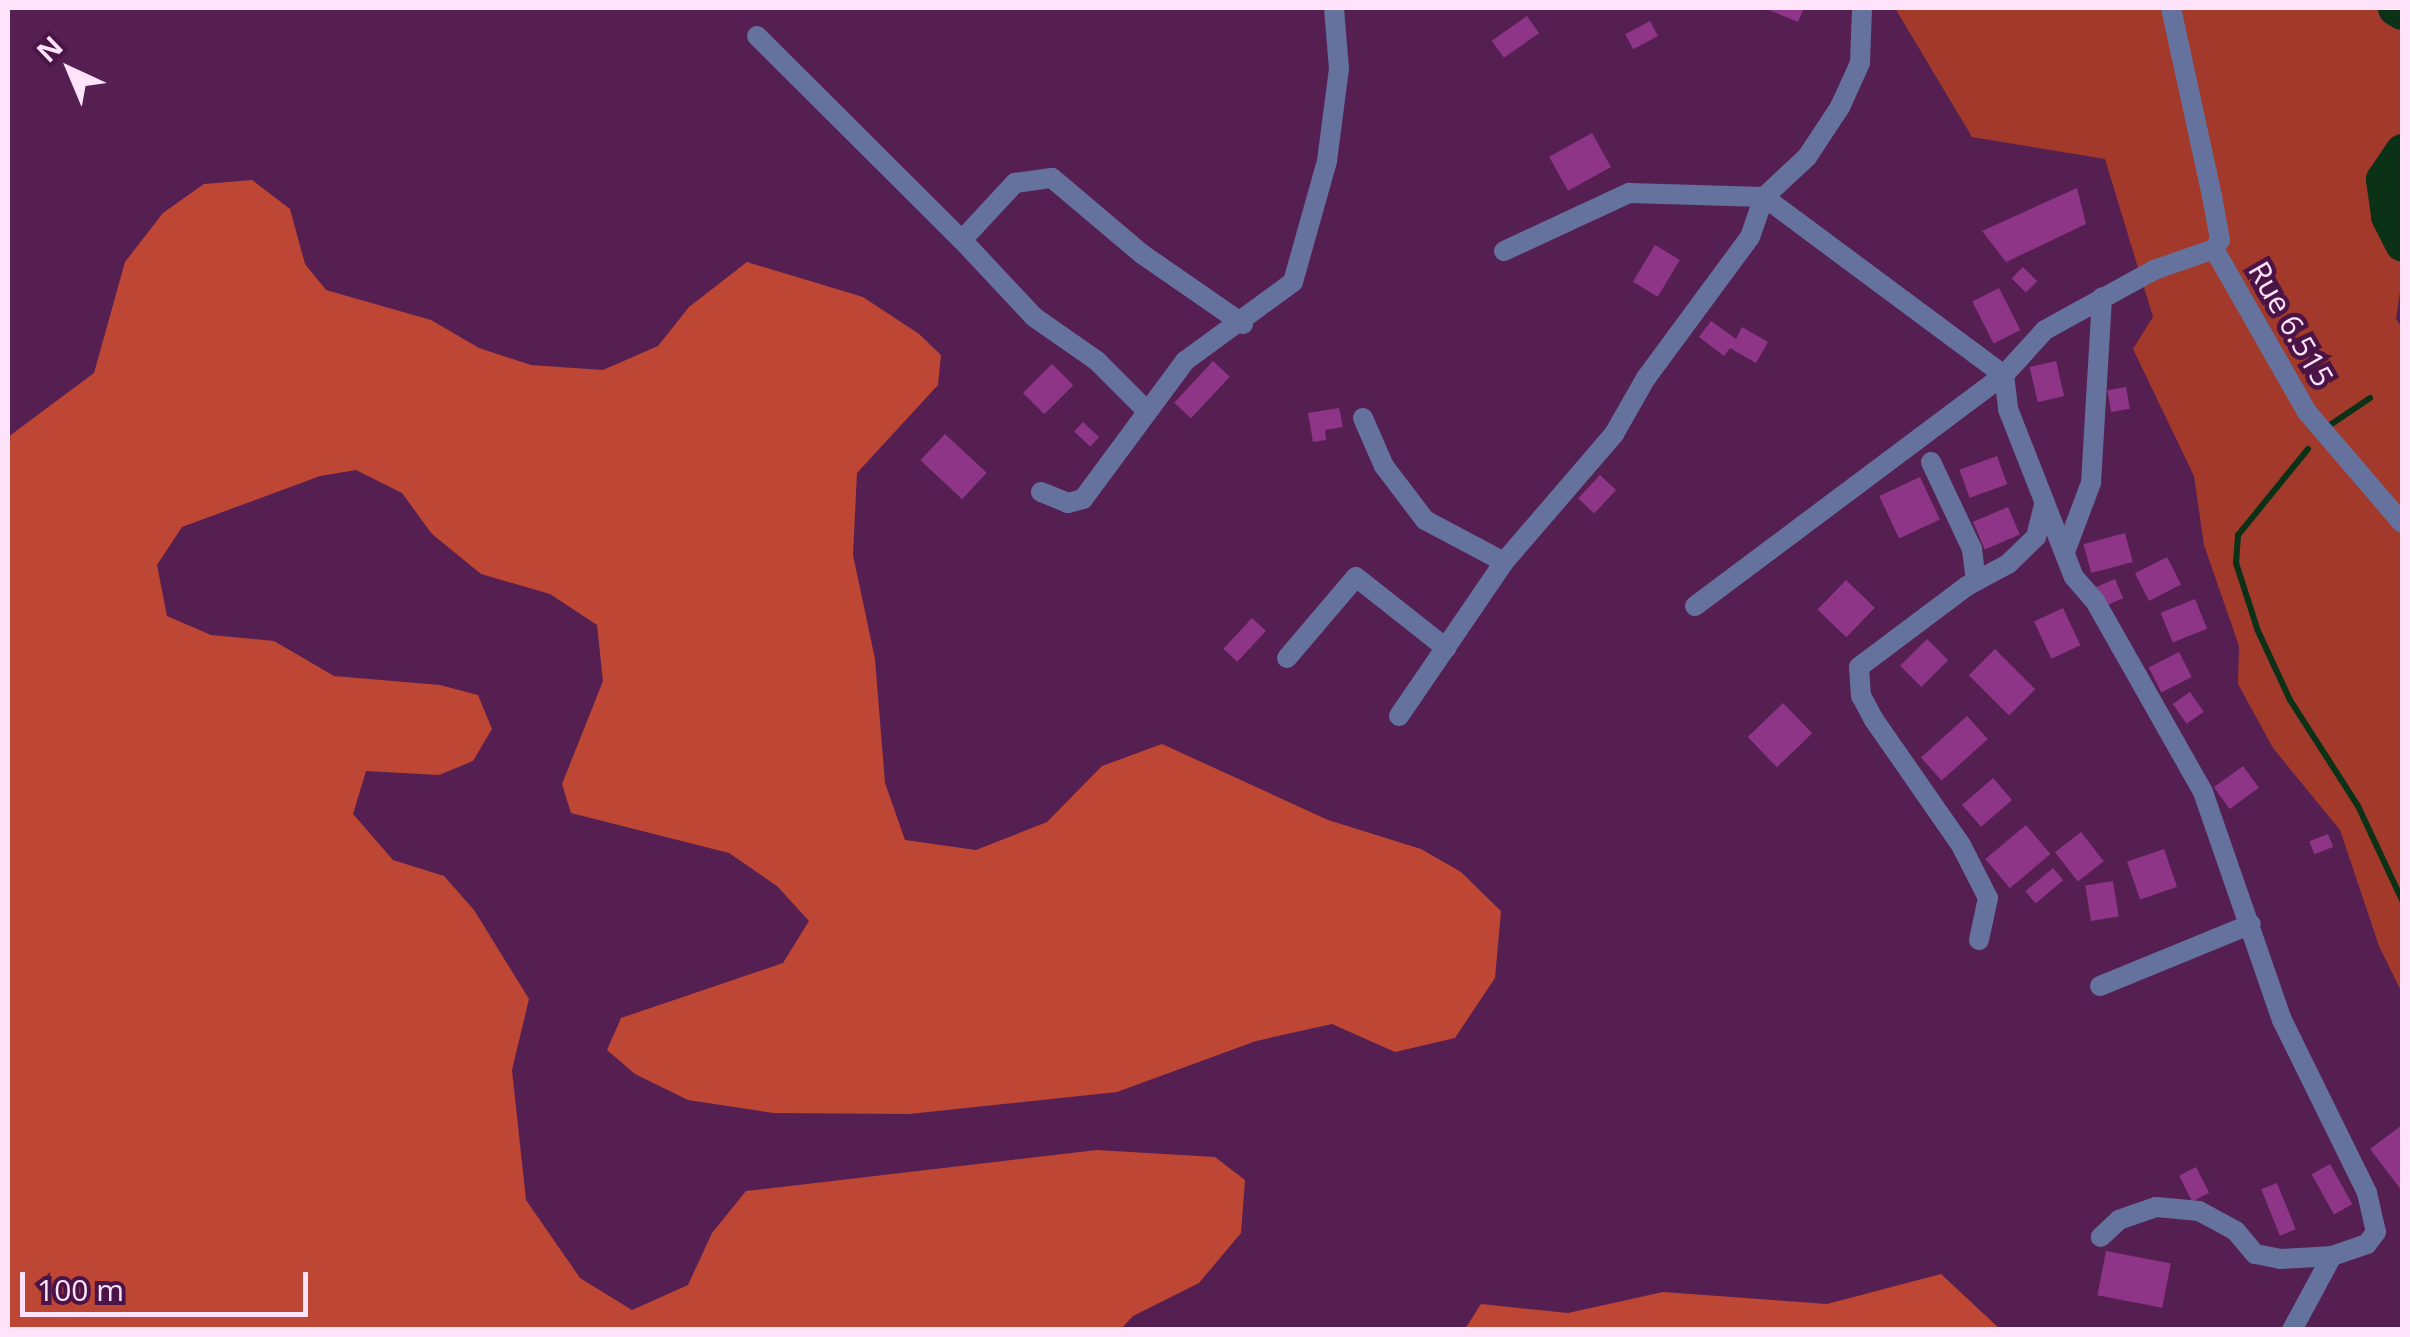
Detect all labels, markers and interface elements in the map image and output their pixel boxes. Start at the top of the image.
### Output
north arrow [20,20,120,120]
text: N [28,27,71,70]
street label: Rue 6.515 [2241,255,2341,393]
scale bar [25,1252,312,1314]
text: 100 m [37,1269,124,1310]

